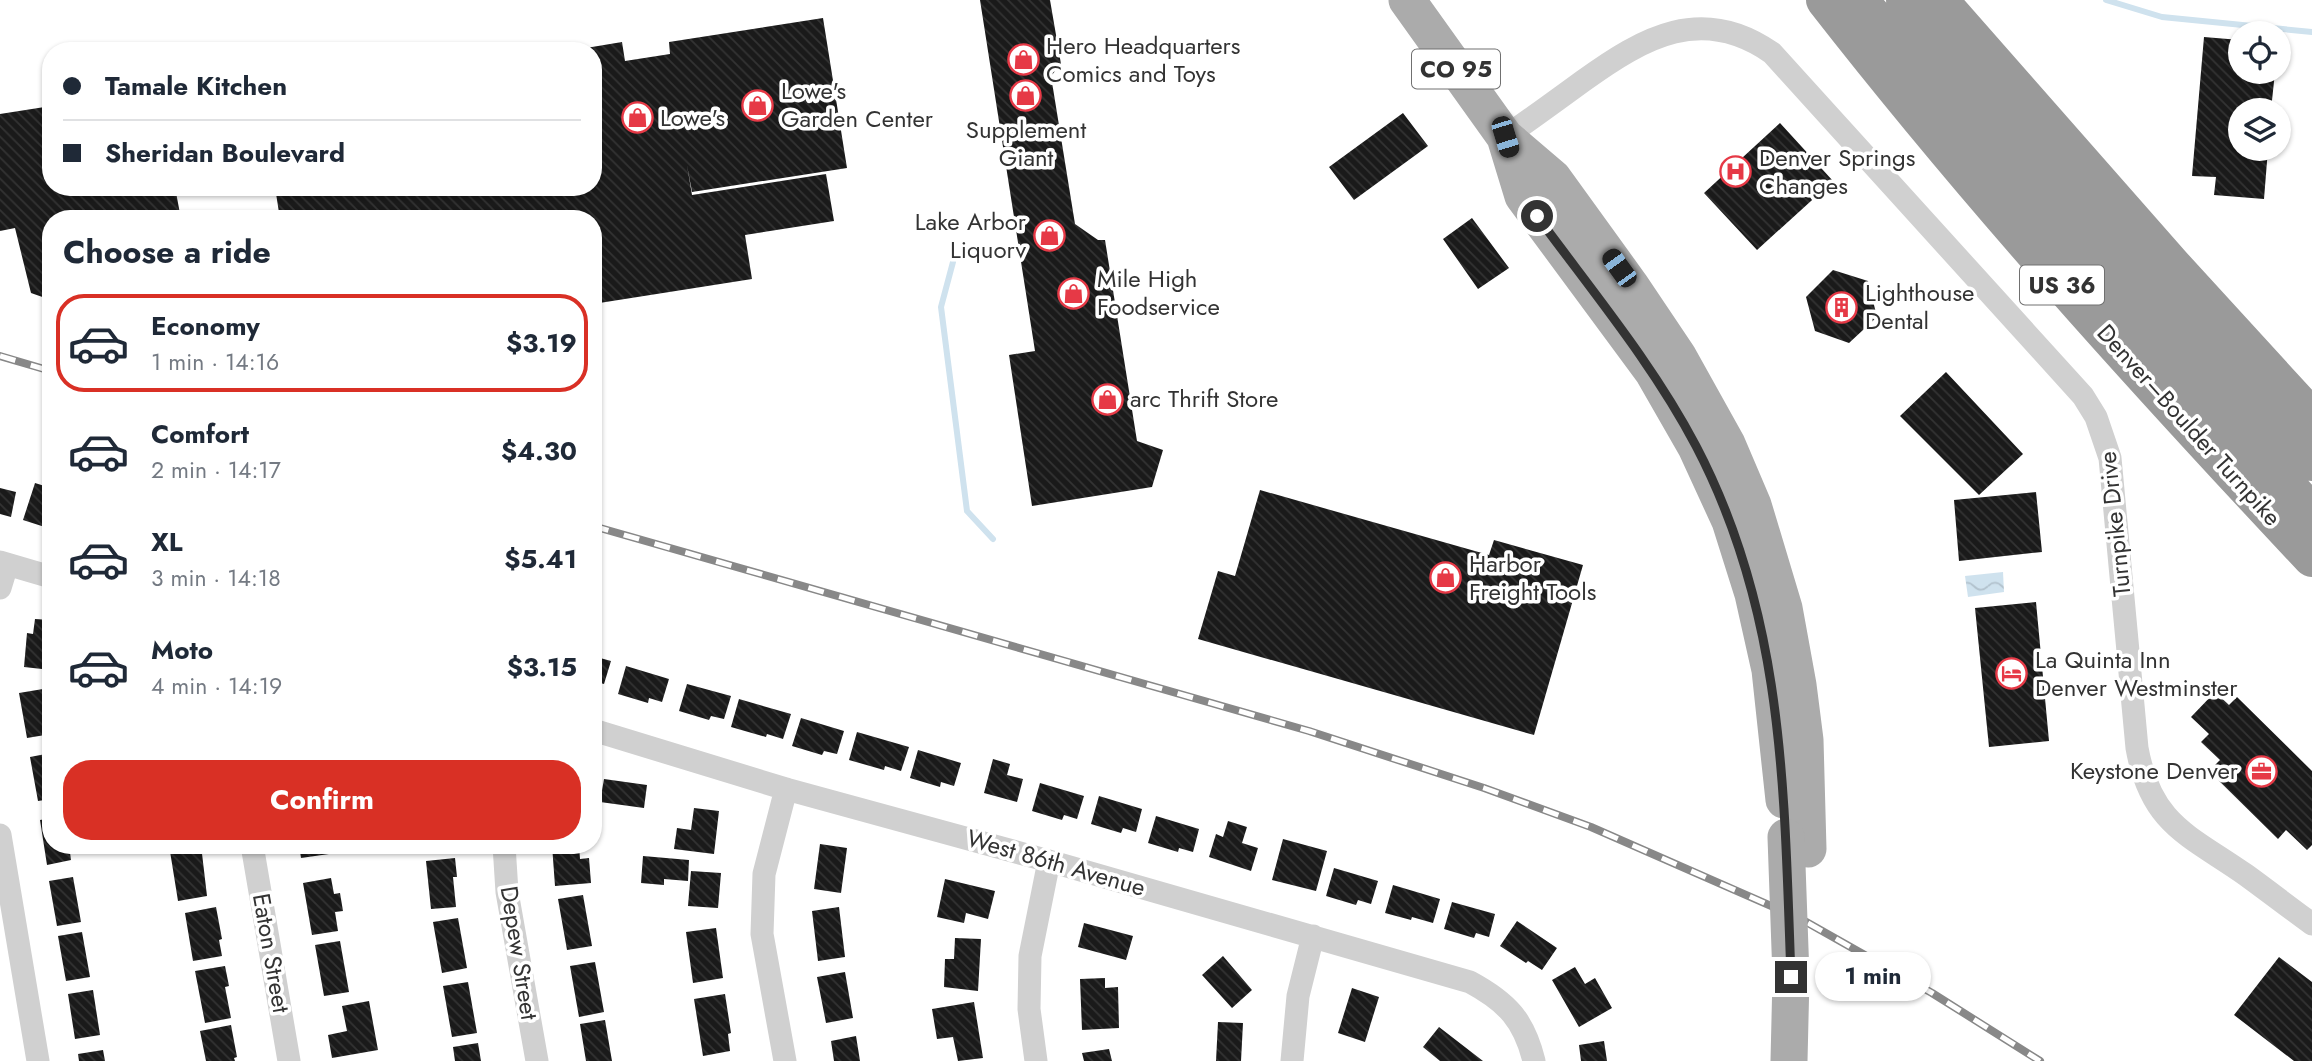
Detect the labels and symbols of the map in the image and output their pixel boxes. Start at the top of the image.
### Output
place label: Hero Headquarters Comics and Toys [1046,28,1241,91]
shop icon: Hero Headquarters Comics and Toys [1006,43,1040,77]
road number: CO 95 [1412,50,1500,88]
place label: Lowe's Garden Center [781,73,934,136]
shop icon: Supplement Giant [1009,79,1043,113]
shop icon: Lowe's Garden Center [741,88,775,122]
place label: Lowe's [660,100,725,135]
shop icon: Lowe's [620,101,654,135]
place label: Supplement Giant [966,112,1086,175]
car [1489,114,1522,160]
place label: Denver Springs Changes [1759,140,1915,203]
hospital icon: Denver Springs Changes [1719,155,1753,189]
route start [1521,200,1553,232]
place label: Lake Arbor Liquorv [915,204,1027,267]
shop icon: Lake Arbor Liquorv [1032,219,1066,253]
car [1599,245,1640,291]
place label: Mile High Foodservice [1097,261,1220,324]
road number: US 36 [2020,266,2104,304]
place label: Lighthouse Dental [1865,275,1974,338]
shop icon: Mile High Foodservice [1057,276,1091,310]
building icon: Lighthouse Dental [1825,290,1859,324]
street label: Denver–Boulder Turnpike [2089,316,2290,533]
place label: arc Thrift Store [1130,381,1278,416]
shop icon: arc Thrift Store [1090,382,1124,416]
street label: Turnpike Drive [2089,450,2140,598]
place label: Harbor Freight Tools [1469,546,1596,609]
shop icon: Harbor Freight Tools [1429,561,1463,595]
place label: La Quinta Inn Denver Westminster [2035,642,2238,705]
hotel icon: La Quinta Inn Denver Westminster [1995,657,2029,691]
place label: Keystone Denver [2070,753,2239,788]
office icon: Keystone Denver [2244,754,2278,788]
street label: West 86th Avenue [963,820,1149,905]
street label: Depew Street [492,883,547,1023]
street label: Eaton Street [244,890,299,1016]
callout: 1 min [1816,953,1931,1002]
route end [1775,961,1807,993]

